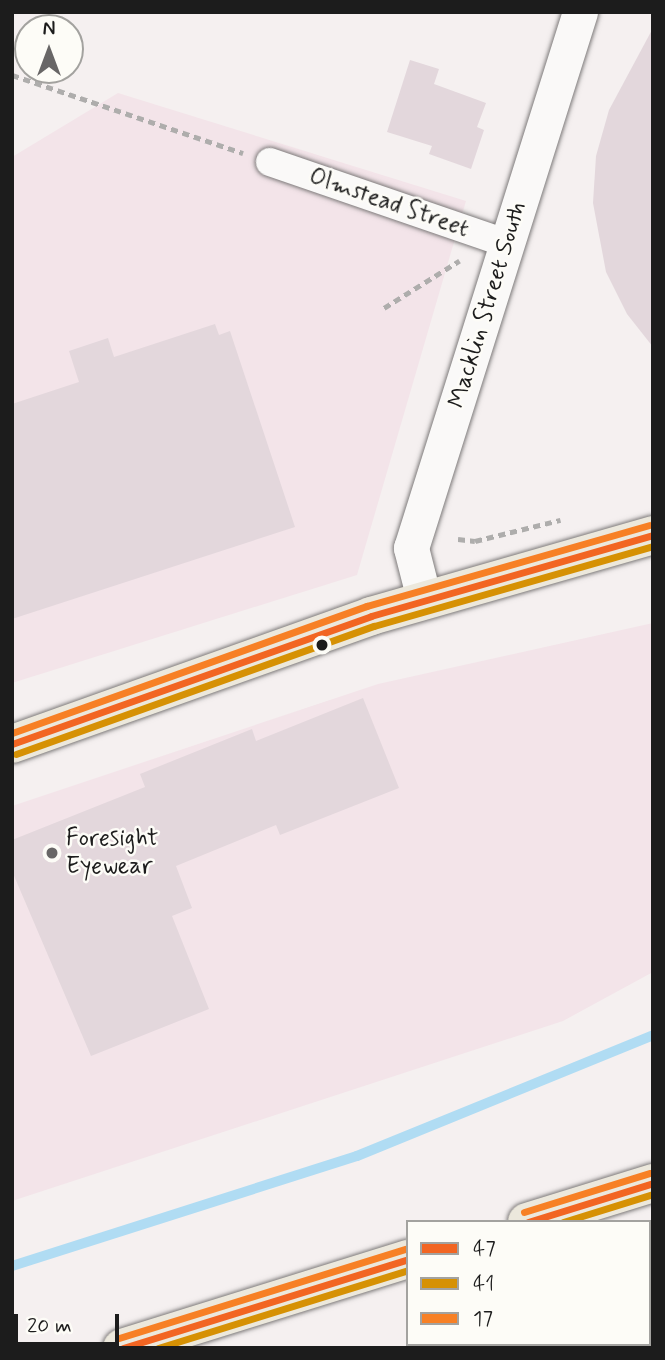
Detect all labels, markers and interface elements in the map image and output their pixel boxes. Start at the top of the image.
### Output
north arrow [14,14,84,84]
text: N [43,17,55,42]
street label: Olmstead Street [303,161,475,245]
street label: Macklin Street South [443,197,533,413]
unlabelled marker [315,638,329,652]
place label: Foresight Eyewear [66,825,158,881]
marker: Foresight Eyewear [44,845,60,861]
legend [406,1220,651,1346]
text: 47 [473,1235,496,1263]
text: 41 [473,1270,494,1298]
scale bar [18,1300,122,1344]
text: 17 [473,1305,493,1333]
text: 20 m [27,1312,72,1340]

